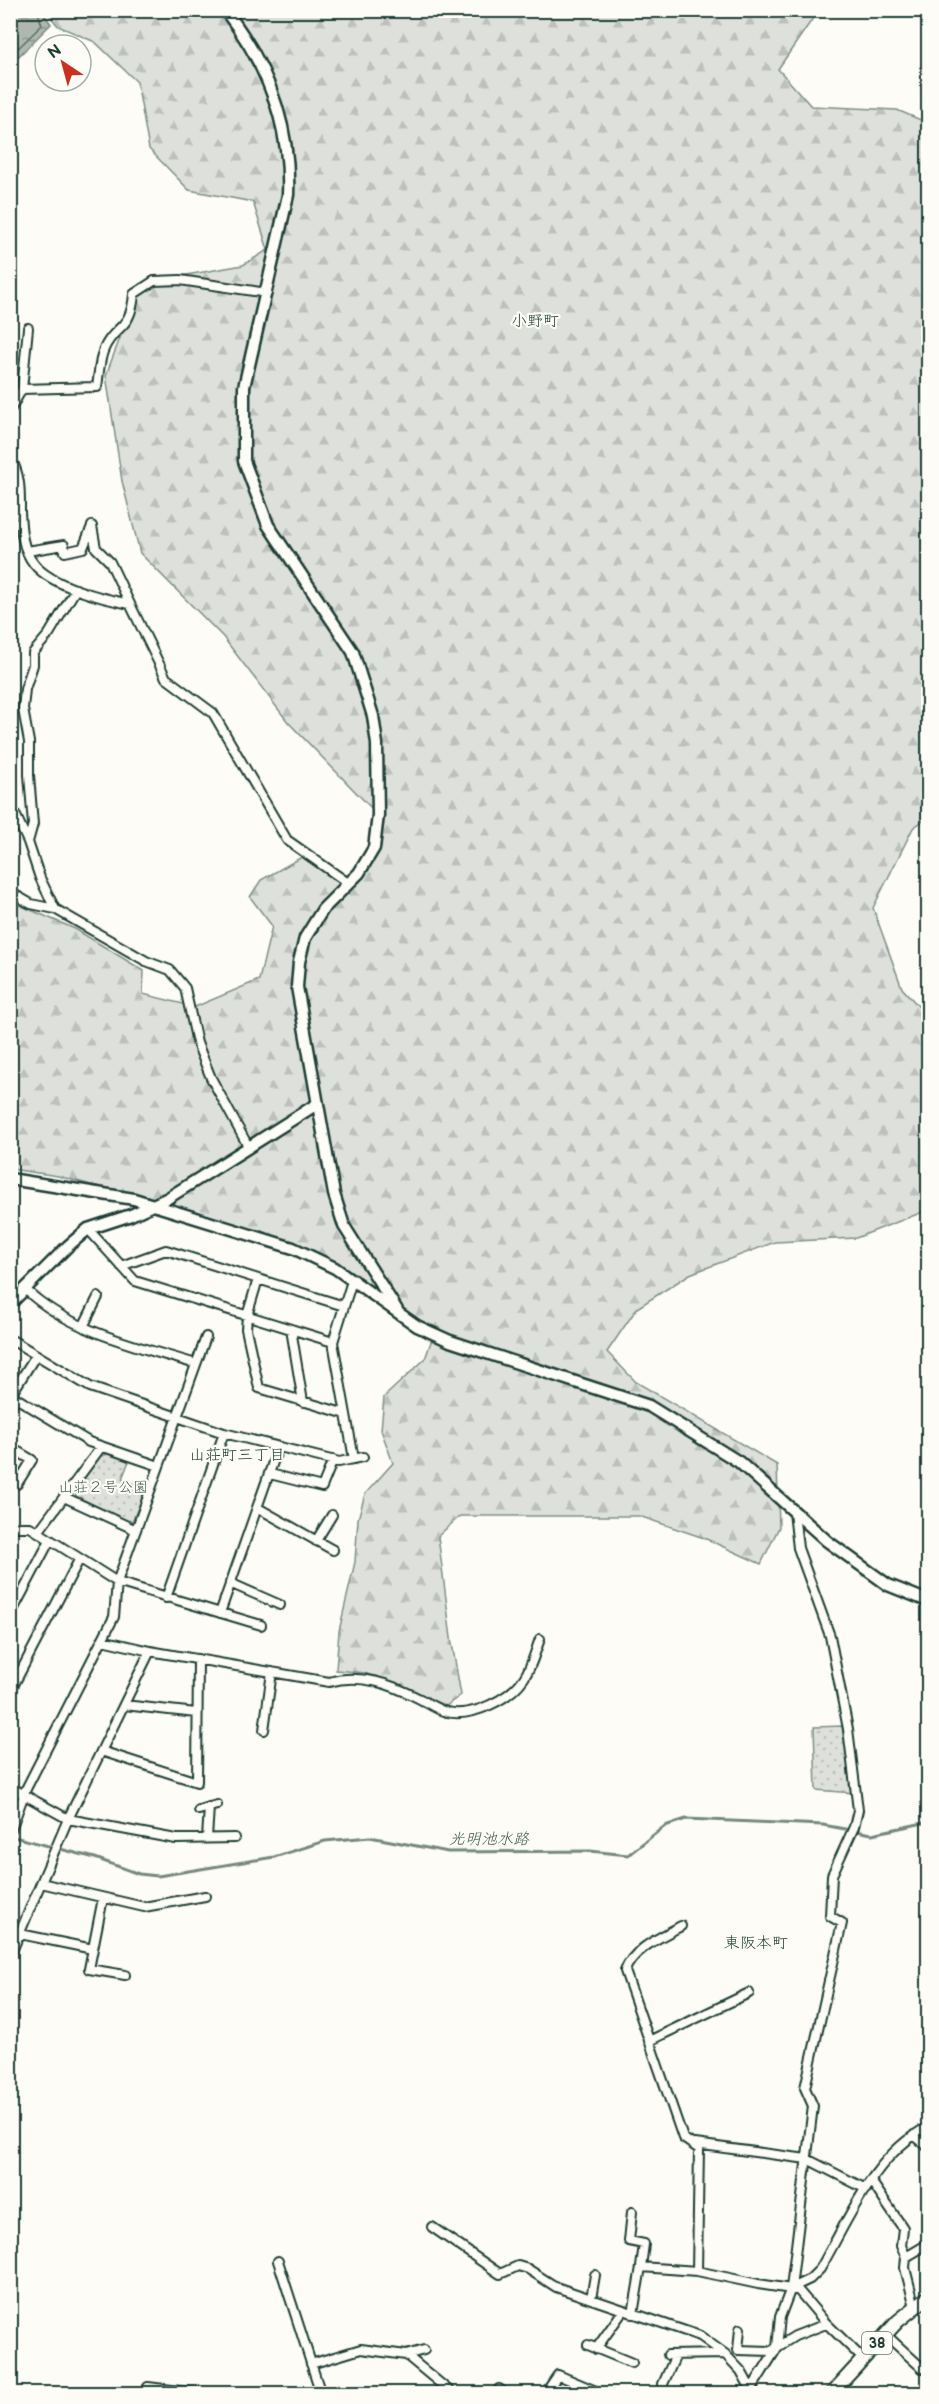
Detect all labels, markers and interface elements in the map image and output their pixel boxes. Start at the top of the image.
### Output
north arrow [33,33,93,93]
text: N [45,41,66,63]
district label: 小野町 [511,312,559,331]
district label: 山荘町三丁目 [189,1446,285,1465]
park label: 山荘２号公園 [58,1478,148,1497]
water label: 光明池水路 [449,1830,530,1849]
district label: 東阪本町 [724,1934,788,1953]
road number: 38 [862,2332,892,2354]

